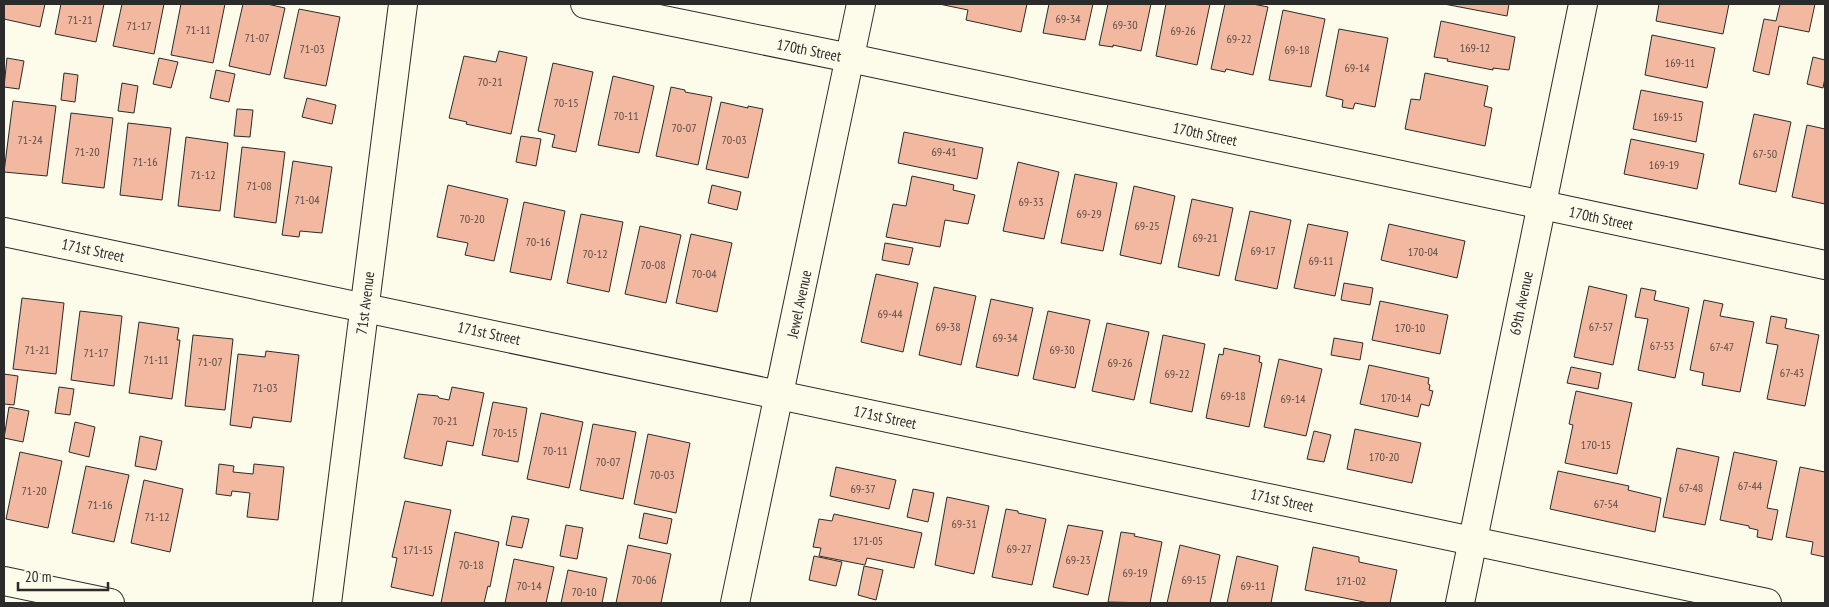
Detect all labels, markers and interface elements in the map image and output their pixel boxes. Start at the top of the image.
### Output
house number: 69-34 [1055,11,1081,26]
house number: 71-21 [67,12,93,27]
house number: 69-30 [1112,17,1138,32]
house number: 71-17 [126,18,152,33]
house number: 71-11 [185,22,211,37]
house number: 69-26 [1170,23,1196,38]
house number: 71-07 [244,30,270,45]
house number: 69-22 [1226,31,1252,46]
street label: 170th Street [775,34,843,66]
house number: 169-12 [1460,40,1490,55]
house number: 71-03 [299,41,325,56]
house number: 69-18 [1284,42,1310,57]
house number: 169-11 [1665,55,1695,70]
house number: 69-14 [1344,60,1370,75]
house number: 70-21 [477,74,503,89]
house number: 70-15 [553,95,579,110]
house number: 70-11 [613,108,639,123]
house number: 169-15 [1653,109,1683,124]
street label: 170th Street [1171,118,1239,150]
house number: 70-07 [671,120,697,135]
house number: 71-24 [17,132,43,147]
house number: 70-03 [721,132,747,147]
house number: 71-20 [74,144,100,159]
house number: 69-41 [931,144,957,159]
house number: 67-50 [1753,146,1777,161]
house number: 71-16 [132,154,158,169]
house number: 169-19 [1649,157,1679,172]
house number: 71-12 [190,167,216,182]
house number: 71-08 [246,178,272,193]
house number: 71-04 [294,192,320,207]
house number: 69-33 [1018,194,1044,209]
street label: 170th Street [1567,202,1635,234]
house number: 69-29 [1076,206,1102,221]
house number: 70-20 [459,211,485,226]
house number: 69-25 [1134,218,1160,233]
house number: 69-21 [1192,230,1218,245]
street label: 171st Street [60,234,126,266]
house number: 70-16 [525,234,551,249]
house number: 69-17 [1250,243,1276,258]
house number: 170-04 [1408,244,1439,259]
house number: 70-12 [582,246,608,261]
house number: 69-11 [1308,253,1334,268]
house number: 70-08 [640,257,666,272]
house number: 70-04 [691,266,717,281]
street label: Jewel Avenue [782,268,815,341]
street label: 69th Avenue [1505,269,1537,337]
street label: 71st Avenue [352,270,378,336]
house number: 69-44 [877,306,903,321]
street label: 171st Street [456,317,522,349]
house number: 69-38 [935,319,961,334]
house number: 67-57 [1589,319,1613,334]
house number: 170-10 [1395,320,1425,335]
house number: 69-34 [992,330,1018,345]
house number: 67-53 [1650,338,1674,353]
house number: 67-47 [1710,339,1734,354]
house number: 71-21 [24,342,50,357]
house number: 69-30 [1049,342,1075,357]
house number: 71-17 [83,345,109,360]
house number: 71-11 [143,352,169,367]
house number: 71-07 [197,354,223,369]
house number: 69-26 [1107,355,1133,370]
house number: 67-43 [1780,365,1804,380]
house number: 69-22 [1164,366,1190,381]
house number: 71-03 [252,380,278,395]
house number: 69-18 [1220,388,1246,403]
house number: 170-14 [1381,390,1412,405]
house number: 69-14 [1280,391,1306,406]
street label: 171st Street [852,401,918,433]
house number: 70-21 [432,413,458,428]
house number: 70-15 [492,425,518,440]
house number: 170-15 [1581,437,1611,452]
house number: 70-11 [542,443,568,458]
house number: 170-20 [1369,449,1399,464]
house number: 70-07 [595,454,621,469]
house number: 70-03 [649,467,675,482]
house number: 67-44 [1738,478,1763,493]
house number: 67-48 [1679,480,1703,495]
house number: 69-37 [850,481,876,496]
house number: 71-20 [21,483,47,498]
street label: 171st Street [1249,484,1315,516]
house number: 67-54 [1594,496,1619,511]
house number: 71-16 [87,497,113,512]
house number: 71-12 [144,509,170,524]
house number: 69-31 [951,516,977,531]
house number: 171-05 [853,533,883,548]
house number: 69-27 [1006,541,1032,556]
house number: 171-15 [403,542,433,557]
house number: 69-23 [1065,552,1091,567]
house number: 70-18 [458,557,484,572]
scale bar [18,560,108,592]
house number: 69-19 [1122,565,1148,580]
text: 20 m [25,567,51,586]
house number: 70-06 [631,572,657,587]
house number: 69-15 [1181,572,1207,587]
house number: 171-02 [1336,573,1366,588]
house number: 70-14 [516,578,542,593]
house number: 69-11 [1240,578,1266,593]
house number: 70-10 [571,584,597,599]

